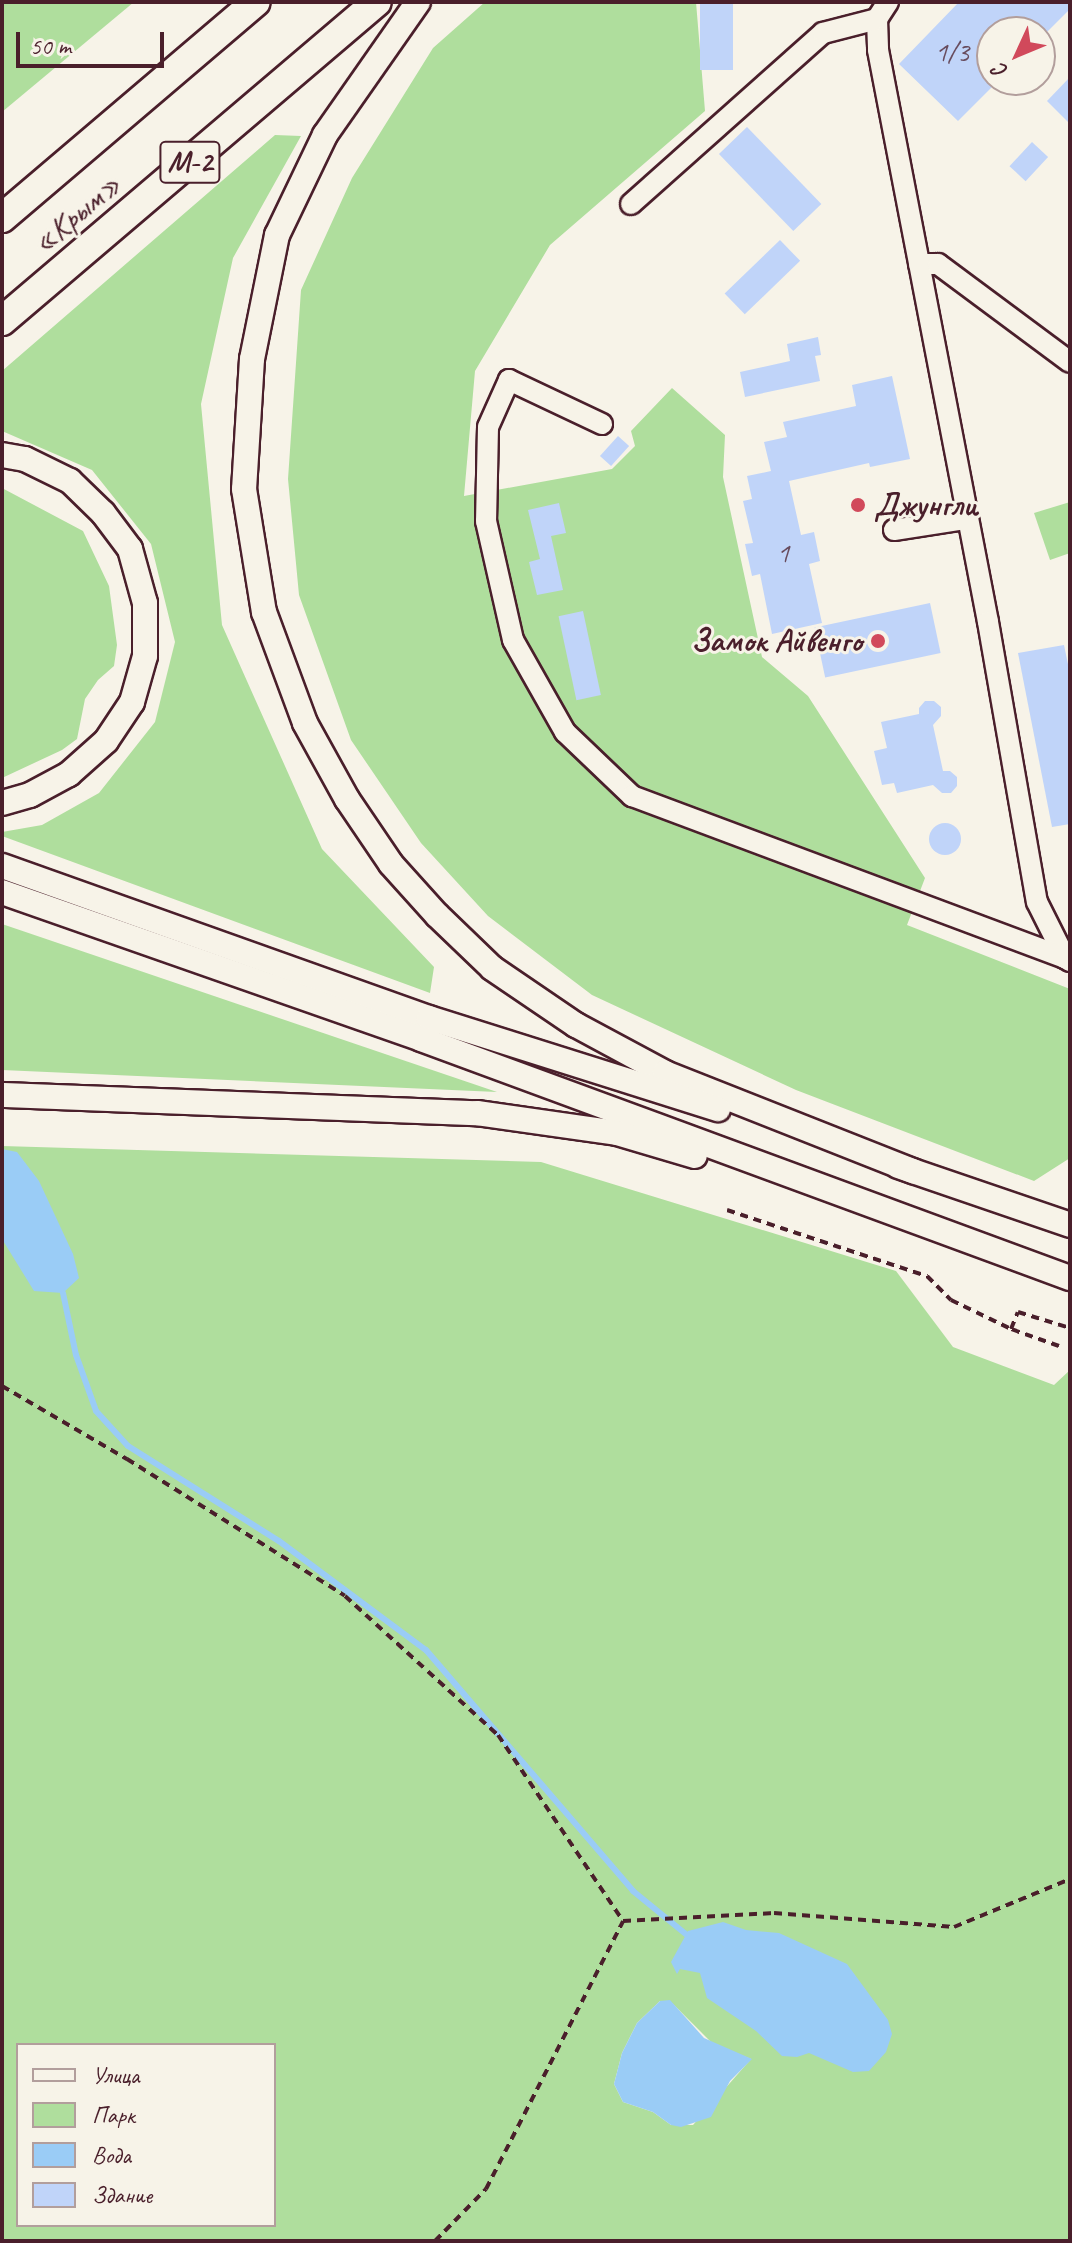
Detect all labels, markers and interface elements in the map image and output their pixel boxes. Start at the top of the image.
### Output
scale bar [20,16,168,66]
north arrow [976,16,1056,96]
text: 50 m [30,31,71,61]
house number: 1/3 [935,35,969,69]
text: С [986,58,1014,85]
road number: М-2 [158,136,222,188]
street label: «Крым» [25,166,129,262]
place label: Джунгли [874,486,978,524]
marker: Джунгли [849,496,867,514]
house number: 1 [777,536,789,570]
place label: Замок Айвенго [691,622,862,660]
marker: Замок Айвенго [869,632,887,650]
legend [16,2043,276,2227]
text: Улица [92,2060,140,2090]
text: Парк [92,2100,135,2130]
text: Вода [92,2140,131,2170]
text: Здание [92,2180,152,2210]

